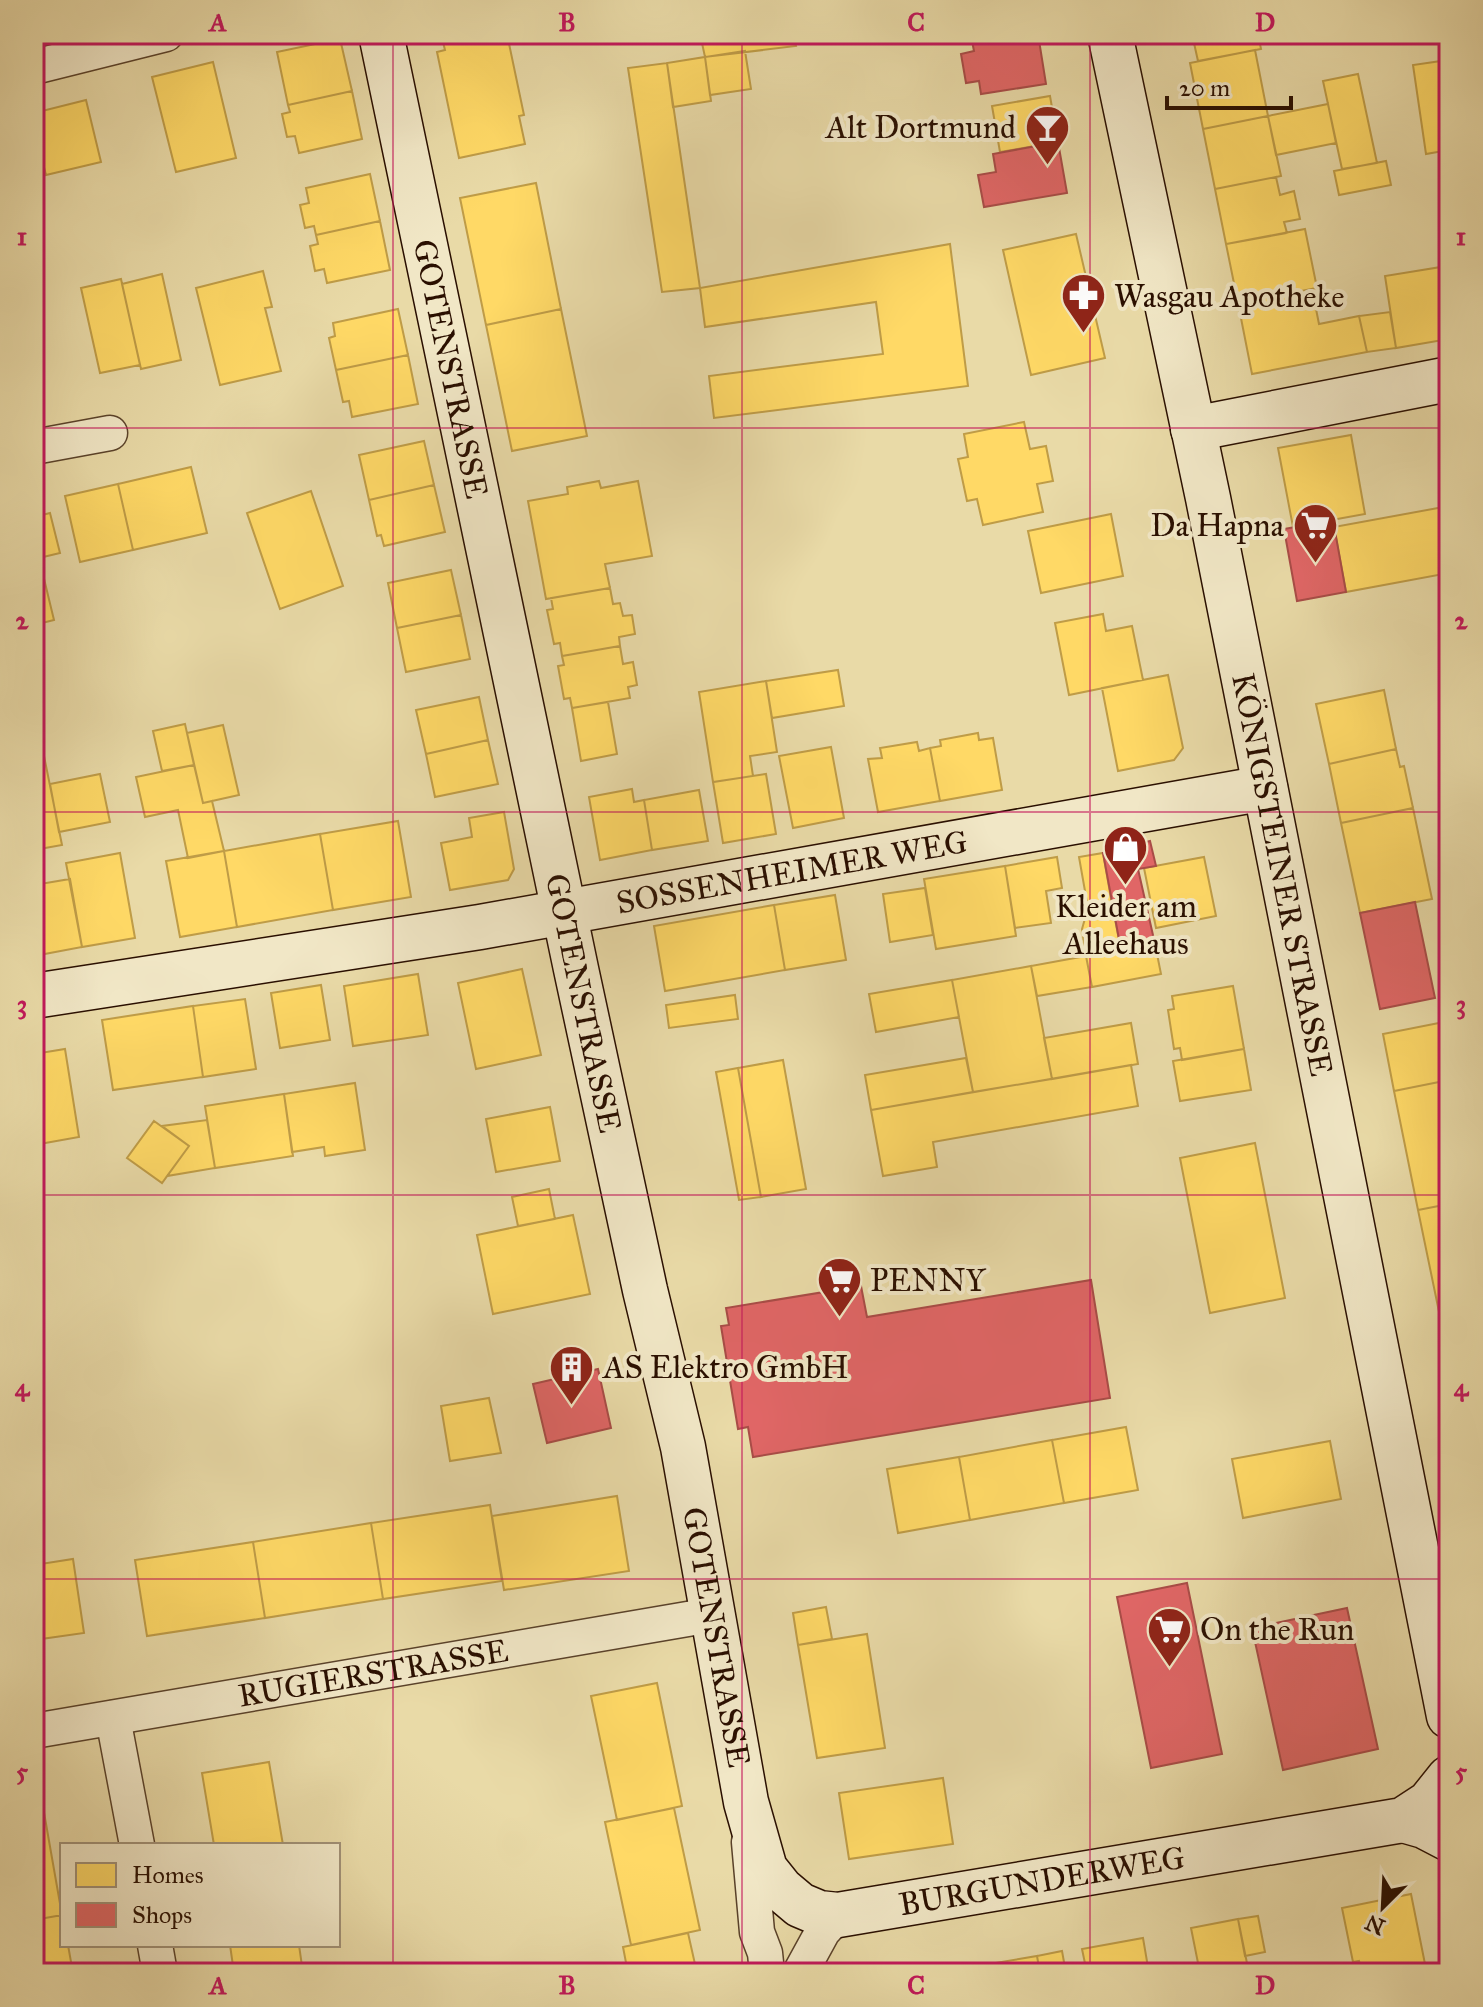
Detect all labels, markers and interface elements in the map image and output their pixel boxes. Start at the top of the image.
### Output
text: A [207,6,227,38]
text: B [558,6,576,38]
text: C [907,6,925,38]
text: D [1255,6,1275,38]
scale bar [1167,60,1291,110]
text: 20 m [1179,73,1230,103]
bar icon: Alt Dortmund [1023,103,1071,166]
place label: Alt Dortmund [824,108,1016,147]
text: 1 [17,220,27,252]
text: 1 [1456,220,1466,252]
street label: GOTENSTRASSE [404,236,496,502]
pharmacy icon: Wasgau Apotheke [1059,272,1107,335]
place label: Wasgau Apotheke [1114,277,1345,316]
supermarket icon: Da Hapna [1291,501,1339,564]
place label: Da Hapna [1150,506,1284,545]
text: 2 [16,604,30,636]
text: 2 [1455,604,1469,636]
street label: KÖNIGSTEINER STRASSE [1223,670,1341,1079]
street label: SOSSENHEIMER WEG [613,822,971,923]
shop icon: Kleider am Alleehaus [1102,823,1150,886]
street label: GOTENSTRASSE [537,870,630,1136]
place label: Kleider am Alleehaus [1055,887,1197,963]
text: 3 [17,988,27,1020]
text: 3 [1456,988,1466,1020]
supermarket icon: PENNY [815,1256,863,1319]
place label: PENNY [870,1261,987,1300]
building icon: AS Elektro GmbH [548,1343,596,1406]
place label: AS Elektro GmbH [601,1348,849,1387]
text: 4 [15,1371,31,1403]
text: 4 [1454,1371,1470,1403]
street label: GOTENSTRASSE [674,1504,758,1770]
supermarket icon: On the Run [1145,1605,1193,1668]
place label: On the Run [1200,1610,1354,1649]
street label: RUGIERSTRASSE [235,1631,511,1716]
text: 5 [16,1755,29,1787]
text: 5 [1455,1755,1468,1787]
street label: BURGUNDERWEG [896,1838,1188,1924]
legend [60,1843,340,1947]
text: Homes [132,1860,204,1890]
north arrow [1343,1867,1423,1947]
text: Shops [132,1900,192,1930]
text: N [1361,1909,1389,1941]
text: A [207,1969,227,2001]
text: B [558,1969,576,2001]
text: C [907,1969,925,2001]
text: D [1255,1969,1275,2001]

